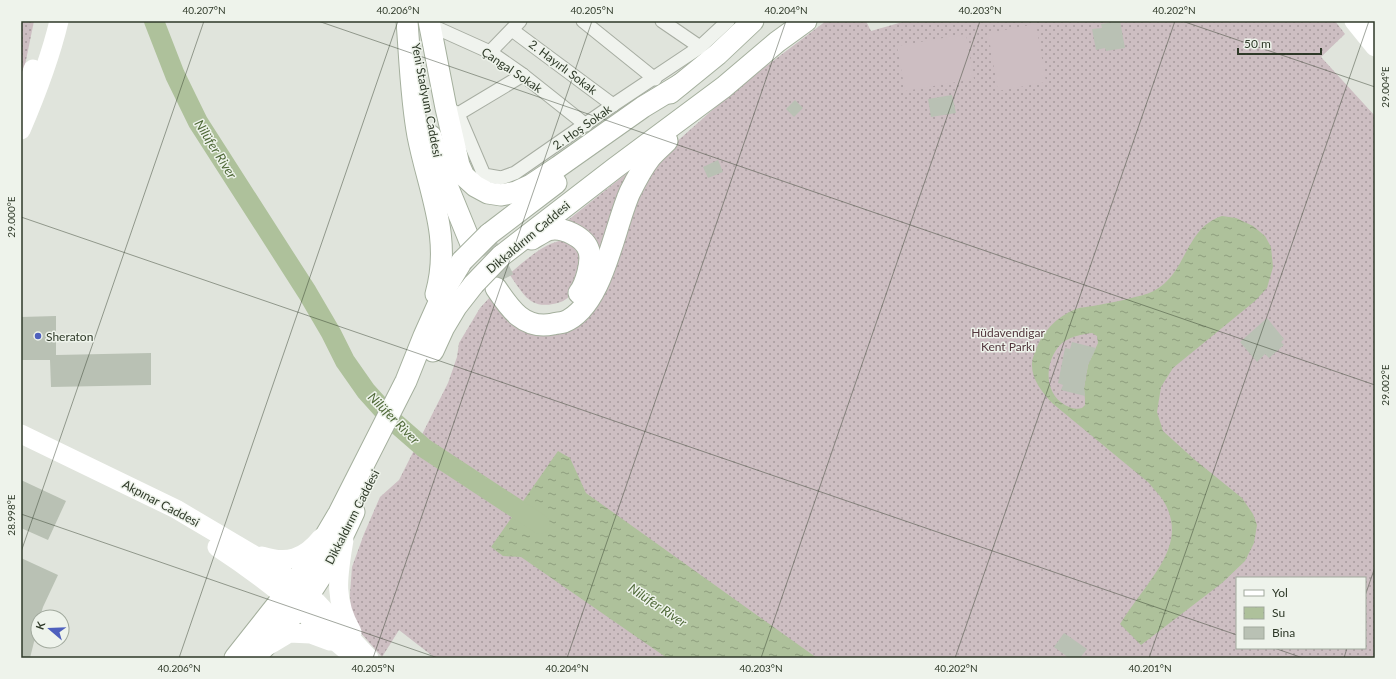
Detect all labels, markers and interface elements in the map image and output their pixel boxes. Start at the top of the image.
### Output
text: 40.207°N [182,4,226,16]
text: 40.206°N [376,4,420,16]
text: 40.205°N [570,4,614,16]
text: 40.204°N [764,4,808,16]
text: 40.203°N [958,4,1002,16]
text: 40.202°N [1152,4,1196,16]
scale bar [1238,30,1321,56]
text: 50 m [1244,36,1271,51]
street label: 2. Hayırlı Sokak [526,37,601,98]
street label: Yeni Stadyum Caddesi [409,42,445,158]
street label: Çangal Sokak [479,44,546,96]
text: 29.004°E [1379,66,1391,108]
street label: 2. Hoş Sokak [550,101,615,153]
water label: Nilüfer River [192,117,241,182]
text: 29.000°E [5,196,17,238]
street label: Dikkaldırım Caddesi [483,198,573,276]
park label: Hüdavendigar Kent Parkı [971,325,1045,354]
place label: Sheraton [46,329,93,344]
marker: Sheraton [33,331,43,341]
text: 29.002°E [1379,364,1391,406]
water label: Nilüfer River [365,389,424,448]
street label: Dikkaldırım Caddesi [322,467,382,567]
street label: Akpınar Caddesi [120,476,202,530]
text: 28.998°E [5,494,17,536]
legend [1236,577,1366,649]
water label: Nilüfer River [626,580,691,631]
text: Yol [1272,585,1288,600]
text: Su [1272,605,1285,620]
north arrow [30,609,70,649]
text: K [33,619,48,631]
text: Bina [1272,625,1295,640]
text: 40.206°N [157,662,201,674]
text: 40.205°N [351,662,395,674]
text: 40.204°N [545,662,589,674]
text: 40.203°N [739,662,783,674]
text: 40.202°N [934,662,978,674]
text: 40.201°N [1128,662,1172,674]

